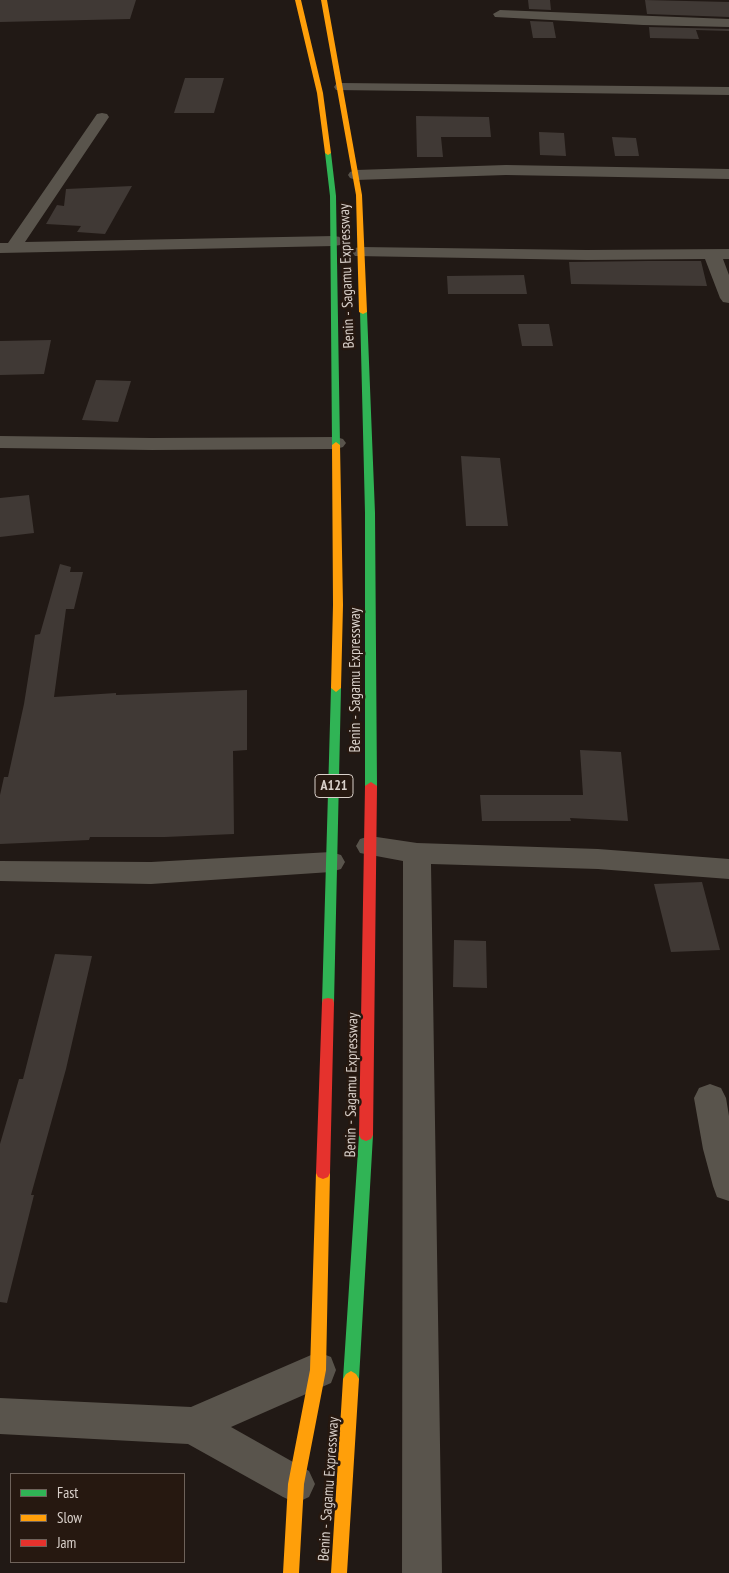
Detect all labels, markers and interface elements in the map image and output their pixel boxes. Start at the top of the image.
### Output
street label: Benin - Sagamu Expressway [335,203,359,349]
street label: Benin - Sagamu Expressway [347,608,365,752]
road number: A121 [315,774,353,798]
street label: Benin - Sagamu Expressway [342,1012,362,1158]
street label: Benin - Sagamu Expressway [315,1416,343,1562]
legend [10,1473,185,1563]
text: Fast [57,1483,78,1502]
text: Slow [57,1508,82,1527]
text: Jam [57,1533,76,1552]

